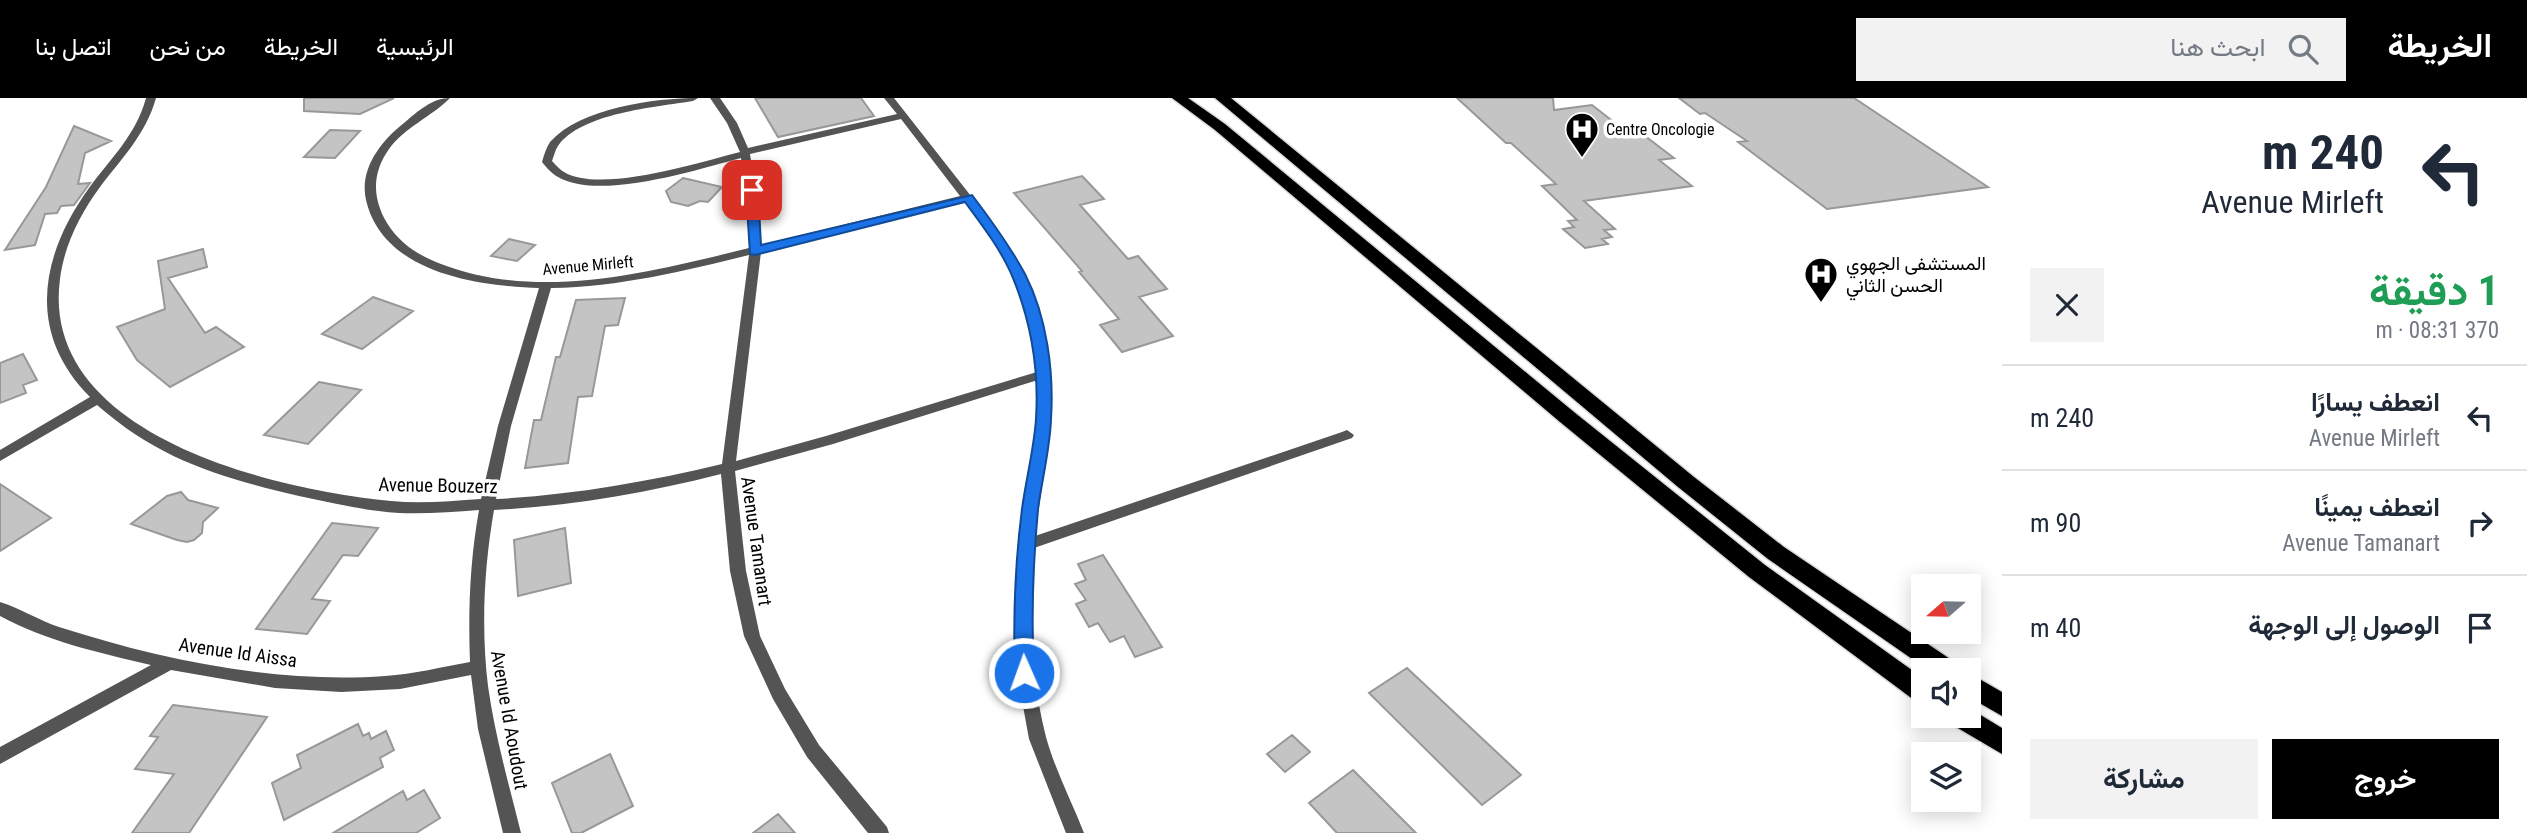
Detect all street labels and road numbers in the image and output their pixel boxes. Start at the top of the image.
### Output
street label: Avenue Mirleft [542,252,635,279]
street label: Avenue Bouzerz [378,473,498,498]
street label: Avenue Tamanart [736,475,777,607]
street label: Avenue Id Aissa [177,633,299,672]
street label: Avenue Id Aoudout [486,649,533,791]

